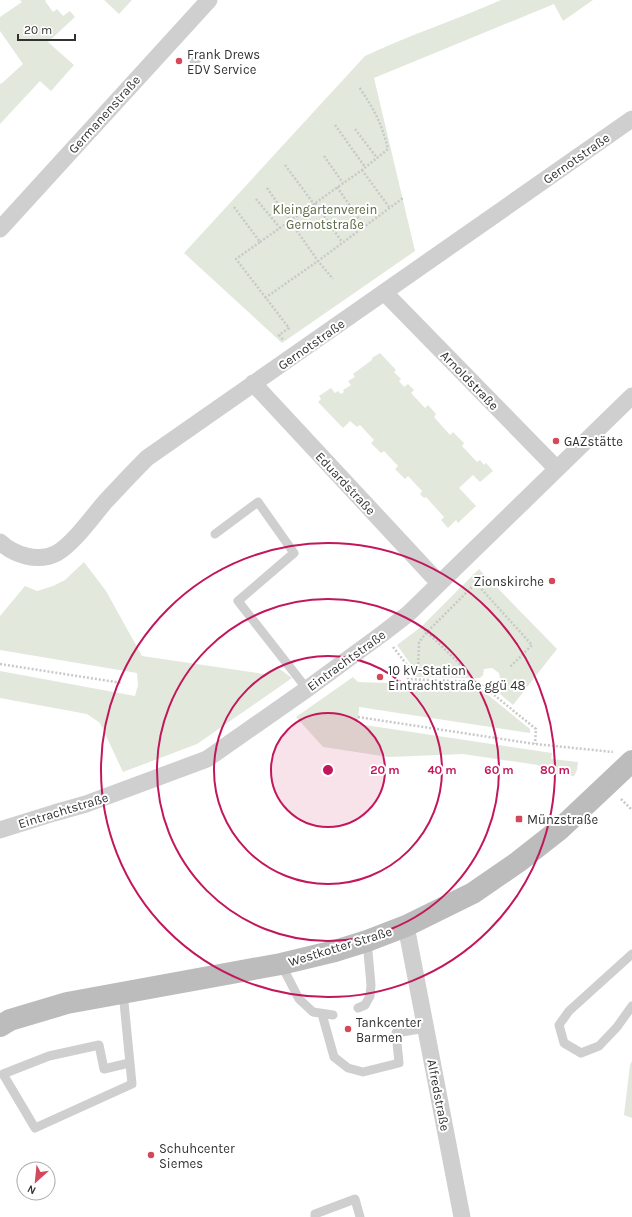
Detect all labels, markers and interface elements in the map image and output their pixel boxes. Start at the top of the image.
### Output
scale bar [18,16,75,42]
text: 20 m [24,23,52,37]
place label: Frank Drews EDV Service [187,47,260,77]
marker: Frank Drews EDV Service [174,56,184,66]
street label: Germanenstraße [65,72,143,156]
street label: Gernotstraße [540,130,613,187]
park label: Kleingartenverein Gernotstraße [273,202,377,232]
street label: Gernotstraße [275,316,348,373]
street label: Arnoldstraße [438,348,502,413]
place label: GAZstätte [564,434,623,449]
marker: GAZstätte [551,436,561,446]
street label: Eduardstraße [313,449,379,518]
place label: Zionskirche [474,574,544,589]
marker: Zionskirche [547,576,557,586]
street label: Eintrachtstraße [304,627,389,694]
place label: 10 kV-Station Eintrachtstraße ggü 48 [388,663,525,693]
marker: 10 kV-Station Eintrachtstraße ggü 48 [375,672,385,682]
centre of rings [321,763,335,777]
text: 20 m [370,763,400,777]
text: 40 m [427,763,457,777]
text: 60 m [484,763,514,777]
text: 80 m [540,763,570,777]
street label: Eintrachtstraße [16,790,110,831]
place label: Münzstraße [527,812,598,827]
marker: Münzstraße [514,814,524,824]
street label: Westkotter Straße [287,923,394,969]
place label: Tankcenter Barmen [356,1015,421,1045]
marker: Tankcenter Barmen [343,1024,353,1034]
street label: Alfredstraße [424,1058,453,1133]
place label: Schuhcenter Siemes [159,1141,235,1171]
marker: Schuhcenter Siemes [146,1150,156,1160]
north arrow [16,1161,56,1201]
text: N [25,1182,38,1197]

